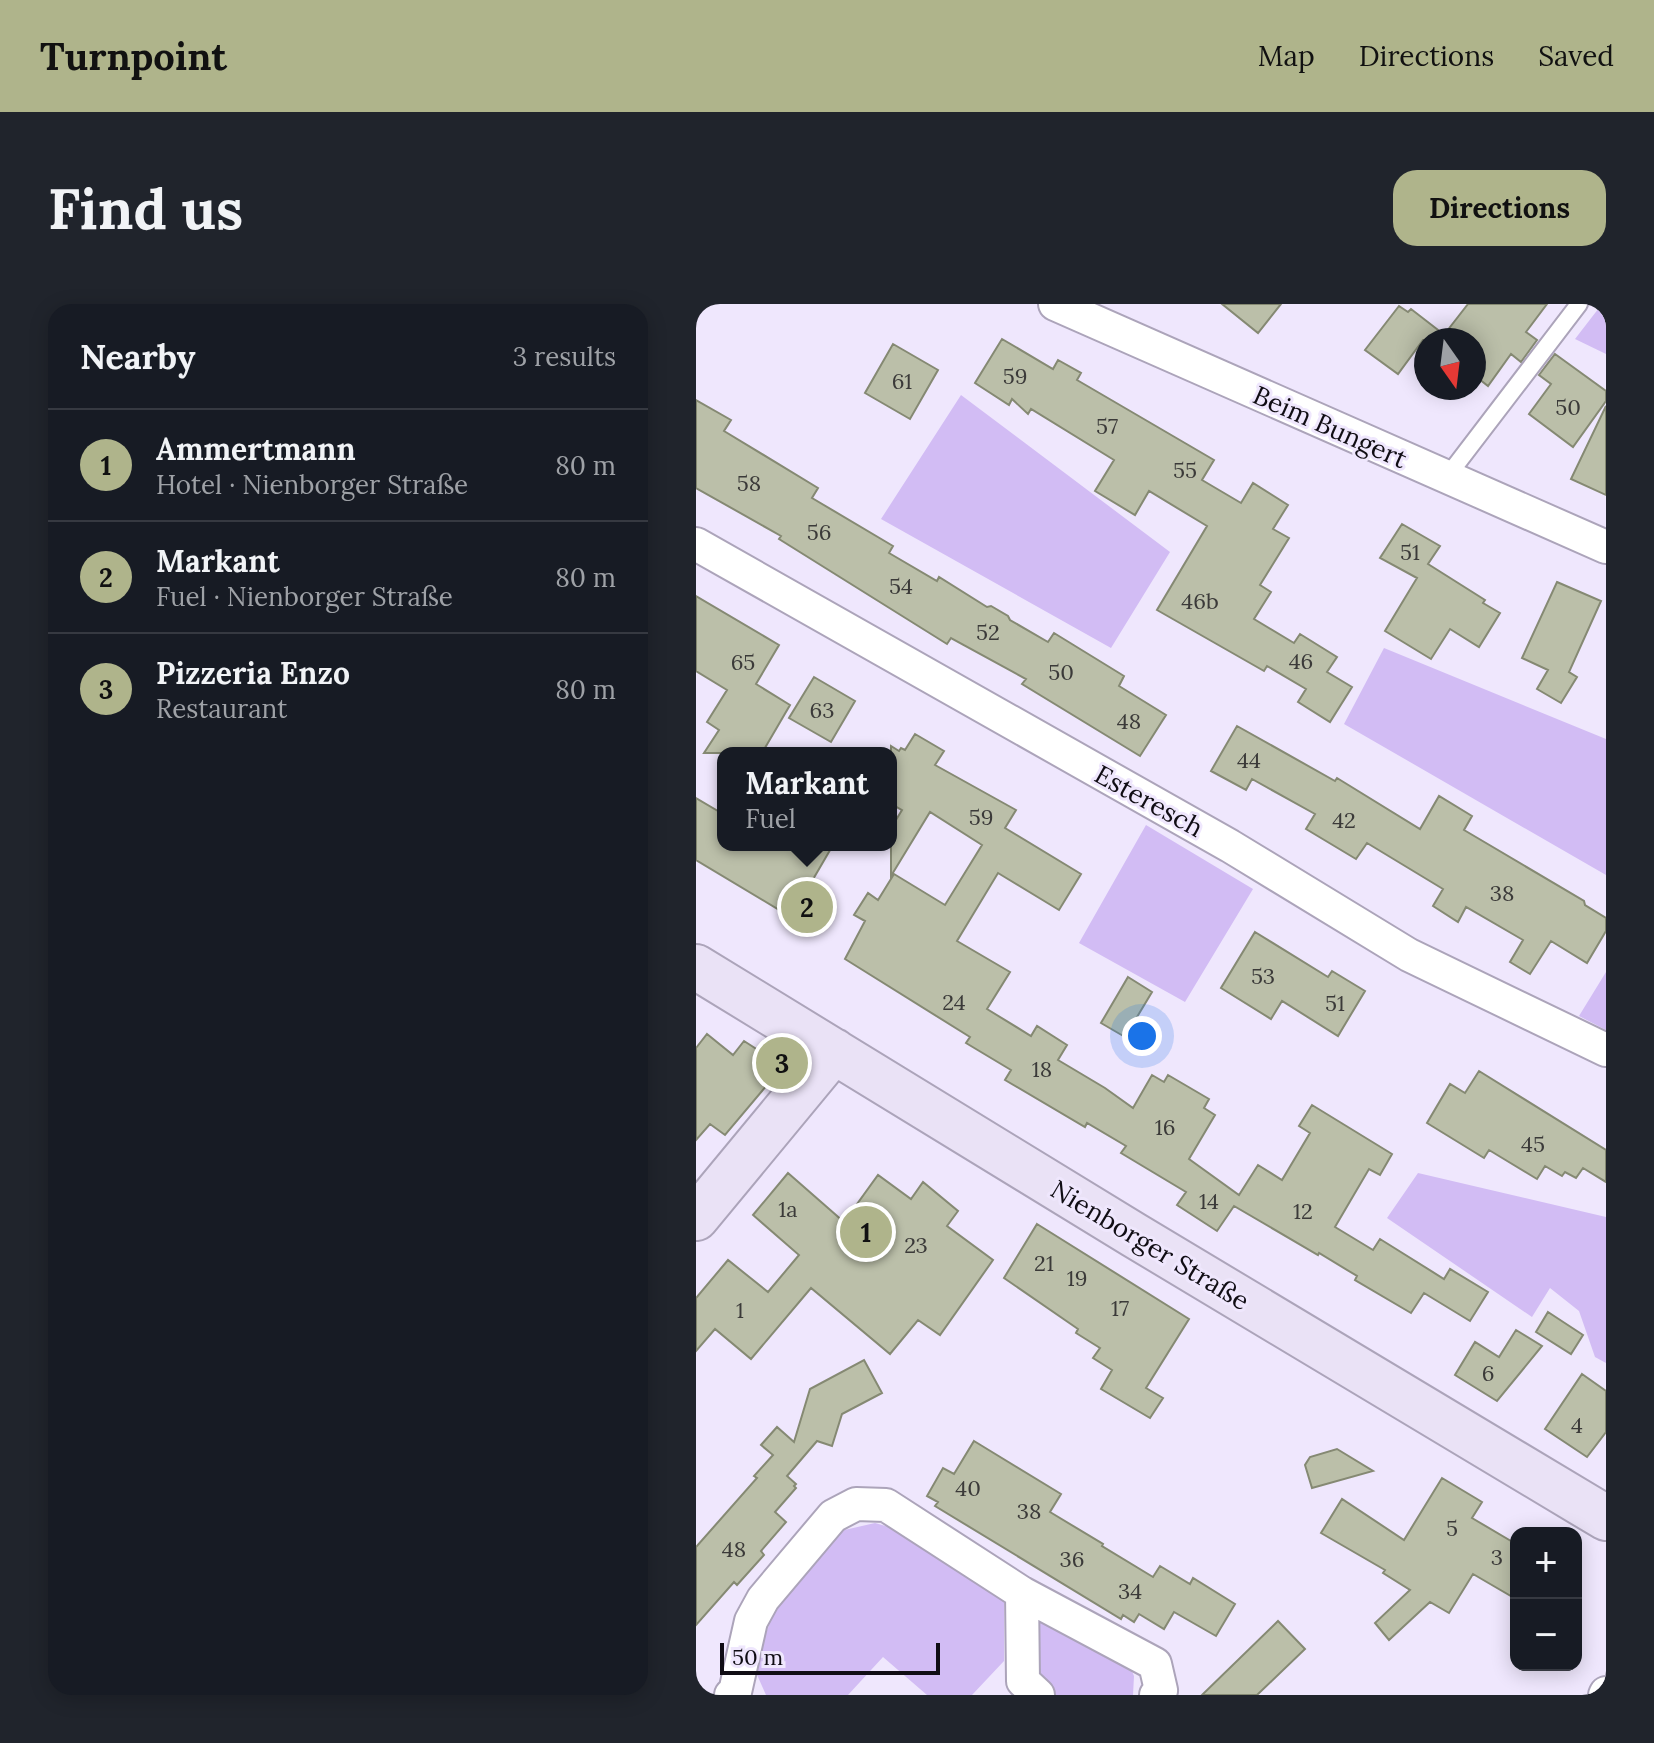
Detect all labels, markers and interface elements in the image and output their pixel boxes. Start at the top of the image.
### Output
text: Turnpoint [40,32,227,80]
text: Map [1258,38,1315,74]
text: Directions [1359,38,1494,74]
text: Saved [1538,38,1614,74]
button: Directions [1393,170,1606,246]
text: Find us [48,173,243,244]
north arrow [1414,328,1486,400]
text: Nearby [80,335,196,378]
text: 3 results [513,340,616,373]
house number: 59 [1003,362,1027,390]
house number: 61 [892,367,912,395]
street label: Beim Bungert [1248,378,1412,475]
house number: 50 [1555,393,1581,421]
house number: 57 [1096,412,1118,440]
text: Ammertmann [156,430,356,468]
text: 1 [101,449,111,482]
text: 80 m [555,449,616,482]
house number: 55 [1173,456,1197,484]
text: Hotel · Nienborger Straße [156,468,468,501]
house number: 58 [737,469,761,497]
house number: 56 [807,518,831,546]
house number: 51 [1400,538,1420,566]
text: Markant [156,542,280,580]
text: 2 [99,561,113,594]
text: 80 m [555,561,616,594]
house number: 54 [889,572,913,600]
text: Fuel · Nienborger Straße [156,580,453,613]
house number: 46b [1181,587,1219,615]
house number: 52 [976,618,1000,646]
house number: 46 [1289,647,1313,675]
house number: 65 [731,648,755,676]
text: Pizzeria Enzo [156,654,350,692]
house number: 50 [1048,658,1074,686]
text: 3 [99,673,113,706]
text: 80 m [555,673,616,706]
text: Restaurant [156,692,287,725]
house number: 63 [810,696,834,724]
house number: 48 [1117,707,1141,735]
house number: 44 [1237,746,1261,774]
popup [717,747,897,851]
street label: Esteresch [1089,757,1209,844]
text: Markant [745,764,869,802]
text: Fuel [745,802,796,835]
house number: 59 [969,803,993,831]
house number: 42 [1332,806,1356,834]
pin: 2 [781,877,833,937]
house number: 38 [1490,879,1514,907]
house number: 53 [1251,962,1275,990]
house number: 24 [942,988,966,1016]
house number: 51 [1325,989,1345,1017]
your location [1122,1016,1162,1056]
pin: 3 [756,1033,808,1093]
house number: 18 [1032,1055,1052,1083]
house number: 16 [1155,1113,1175,1141]
house number: 45 [1521,1130,1545,1158]
street label: Nienborger Straße [1045,1172,1256,1317]
house number: 14 [1199,1187,1219,1215]
house number: 1a [778,1195,798,1223]
house number: 12 [1293,1197,1313,1225]
pin: 1 [840,1202,892,1262]
house number: 23 [904,1231,928,1259]
house number: 21 [1034,1249,1054,1277]
house number: 19 [1067,1264,1087,1292]
house number: 17 [1111,1294,1129,1322]
house number: 1 [736,1296,744,1324]
house number: 6 [1482,1359,1494,1387]
house number: 4 [1571,1411,1583,1439]
house number: 40 [955,1474,981,1502]
house number: 38 [1017,1497,1041,1525]
house number: 5 [1446,1514,1458,1542]
map controls [1510,1527,1582,1671]
button: + [1510,1527,1582,1599]
house number: 48 [722,1535,746,1563]
house number: 3 [1491,1543,1503,1571]
house number: 36 [1060,1545,1084,1573]
house number: 34 [1118,1577,1142,1605]
button: − [1510,1599,1582,1671]
scale bar [720,1639,940,1675]
text: 50 m [732,1643,783,1671]

